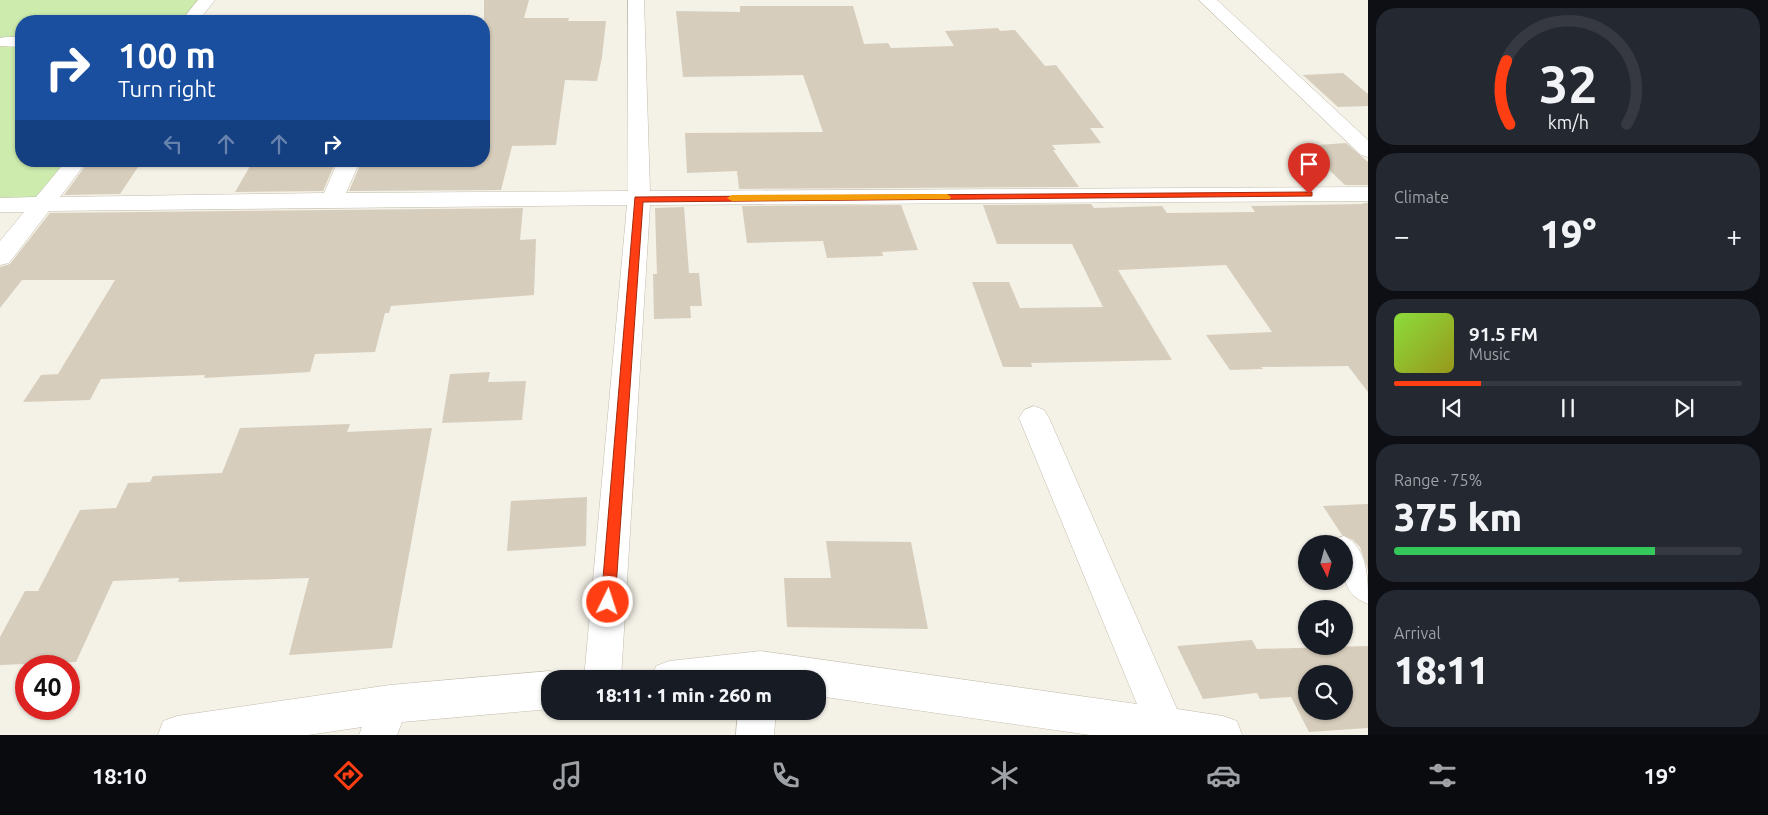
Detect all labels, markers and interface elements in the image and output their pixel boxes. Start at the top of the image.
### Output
icon: right [35,35,100,100]
text: 100 m [118,35,216,75]
text: 32 [1539,55,1597,113]
text: Turn right [118,76,216,101]
text: km/h [1547,112,1589,132]
icon: left [159,130,187,158]
icon: ahead [212,130,240,158]
icon: ahead [265,130,293,158]
icon: right [318,130,346,158]
pin [1288,143,1330,194]
icon: arrive [1295,150,1323,178]
text: Climate [1394,188,1449,206]
text: 19° [1540,213,1596,255]
text: − [1394,220,1410,251]
text: + [1726,220,1742,251]
text: 91.5 FM [1469,323,1538,345]
text: Music [1469,345,1510,363]
icon: previous [1438,394,1466,422]
icon: pause [1554,394,1582,422]
icon: next [1670,394,1698,422]
text: Range · 75% [1394,471,1482,489]
text: 375 km [1394,496,1522,538]
north arrow [1298,535,1352,590]
map controls [1298,535,1353,720]
position arrow [581,575,633,627]
button: sound [1298,600,1353,655]
text: Arrival [1394,624,1441,642]
text: 18:11 [1394,649,1489,691]
speed limit sign: 40 [15,655,80,720]
button: search [1298,665,1353,720]
text: 18:11 · 1 min · 260 m [595,684,772,706]
icon: directions [331,758,366,793]
icon: music [550,758,585,793]
icon: phone [768,758,803,793]
icon: climate [987,758,1022,793]
icon: car [1206,758,1241,793]
icon: filters [1425,758,1460,793]
text: 18:10 [92,763,147,788]
text: 19° [1643,763,1676,788]

